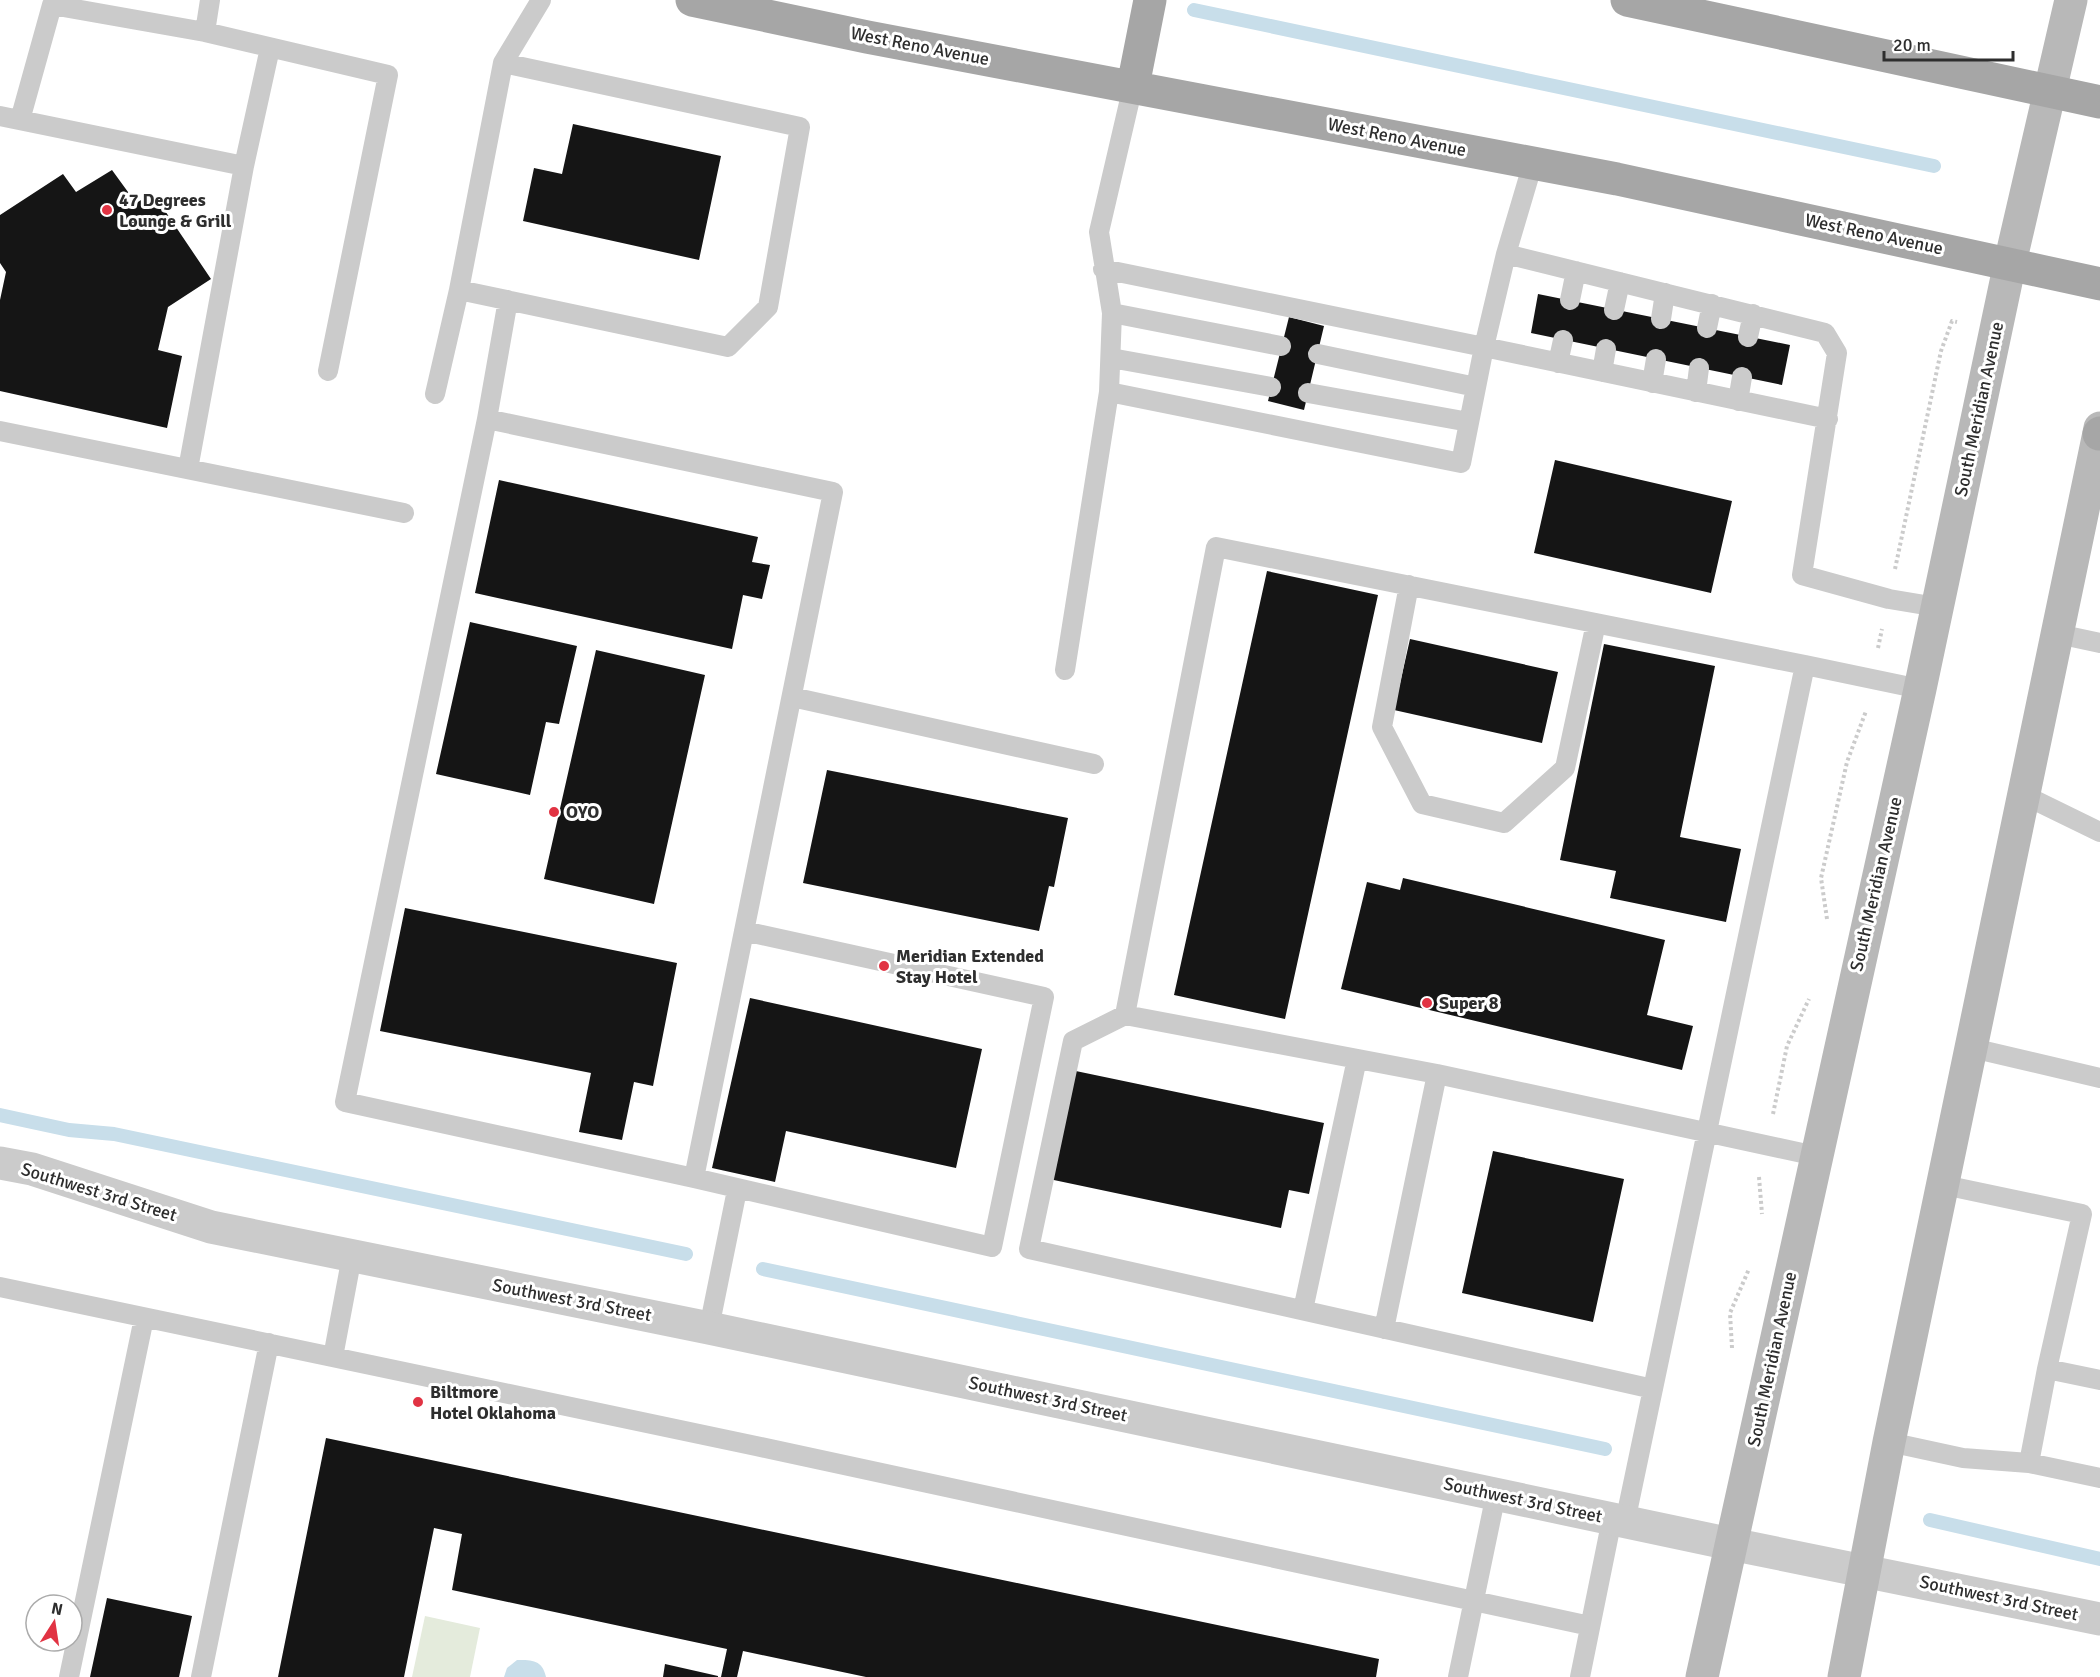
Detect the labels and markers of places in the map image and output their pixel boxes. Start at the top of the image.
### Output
place label: 47 Degrees Lounge & Grill [119,189,232,232]
marker: 47 Degrees Lounge & Grill [100,203,114,217]
place label: OYO [566,801,599,823]
marker: OYO [547,805,561,819]
place label: Meridian Extended Stay Hotel [896,945,1044,988]
marker: Meridian Extended Stay Hotel [877,959,891,973]
place label: Super 8 [1439,992,1499,1014]
marker: Super 8 [1420,996,1434,1010]
place label: Biltmore Hotel Oklahoma [430,1381,556,1424]
marker: Biltmore Hotel Oklahoma [411,1395,425,1409]

